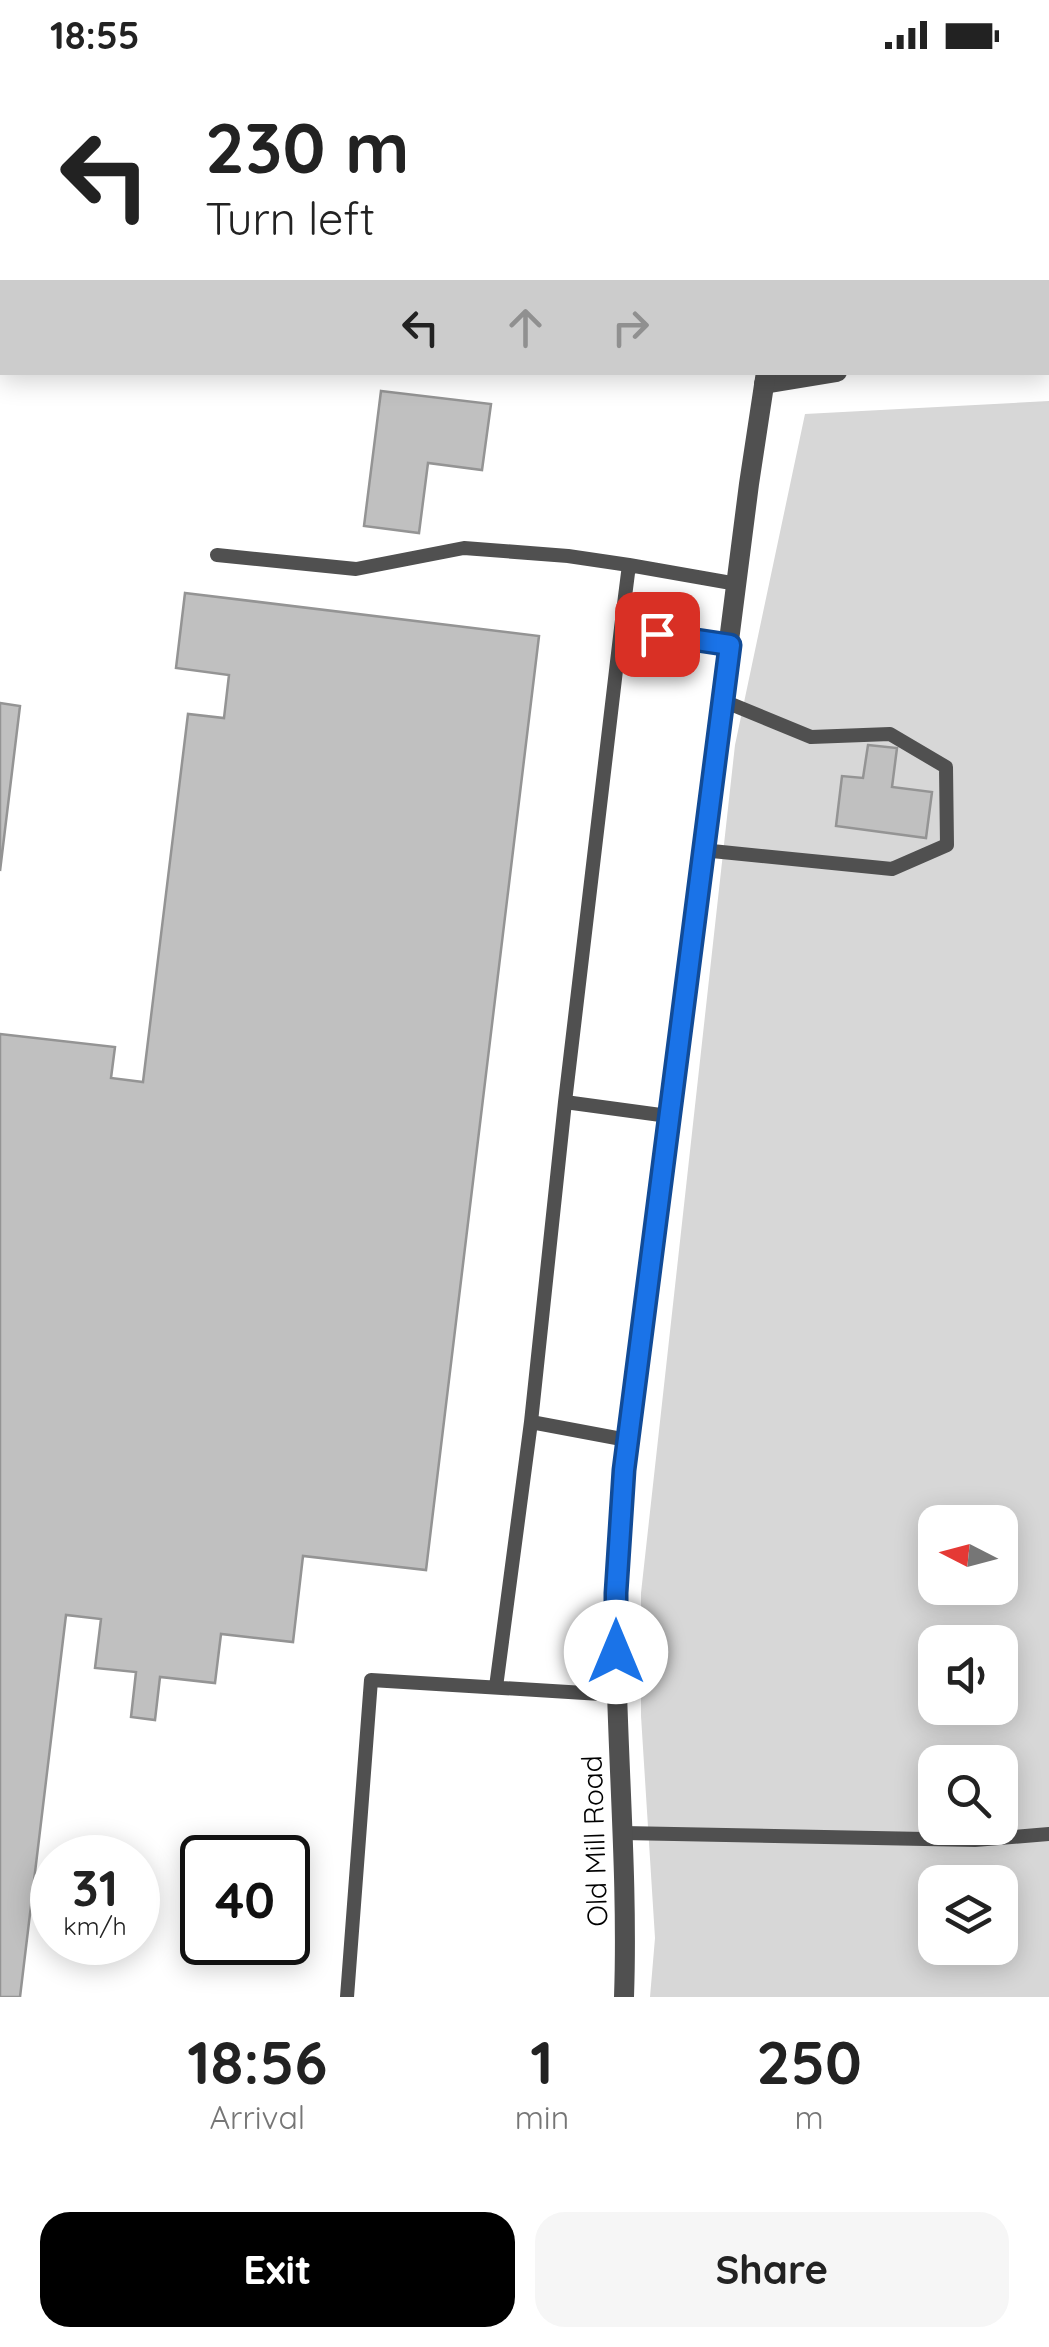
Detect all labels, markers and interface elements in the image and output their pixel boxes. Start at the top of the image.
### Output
text: 18:55 [50,11,140,59]
text: 230 m [205,103,410,191]
icon: left [40,110,170,240]
text: Turn left [205,190,375,246]
icon: left [393,300,448,355]
icon: ahead [498,300,553,355]
icon: right [603,300,658,355]
pin [615,592,700,677]
icon: arrive [630,607,685,662]
north arrow [918,1505,1018,1605]
map controls [918,1505,1018,1965]
position arrow [564,1600,668,1704]
button: sound [918,1625,1018,1725]
button: search [918,1745,1018,1845]
street label: Old Mill Road [574,1755,614,1927]
speed limit sign: 40 [180,1835,310,1965]
text: 31 [72,1856,118,1919]
button: layers [918,1865,1018,1965]
text: km/h [63,1910,127,1941]
text: 18:56 [187,2024,327,2099]
text: 1 [530,2024,554,2099]
text: 250 [756,2024,862,2099]
text: Arrival [209,2097,305,2137]
text: min [515,2097,569,2137]
text: m [794,2097,824,2137]
button: Exit [40,2212,515,2327]
button: Share [535,2212,1009,2327]

